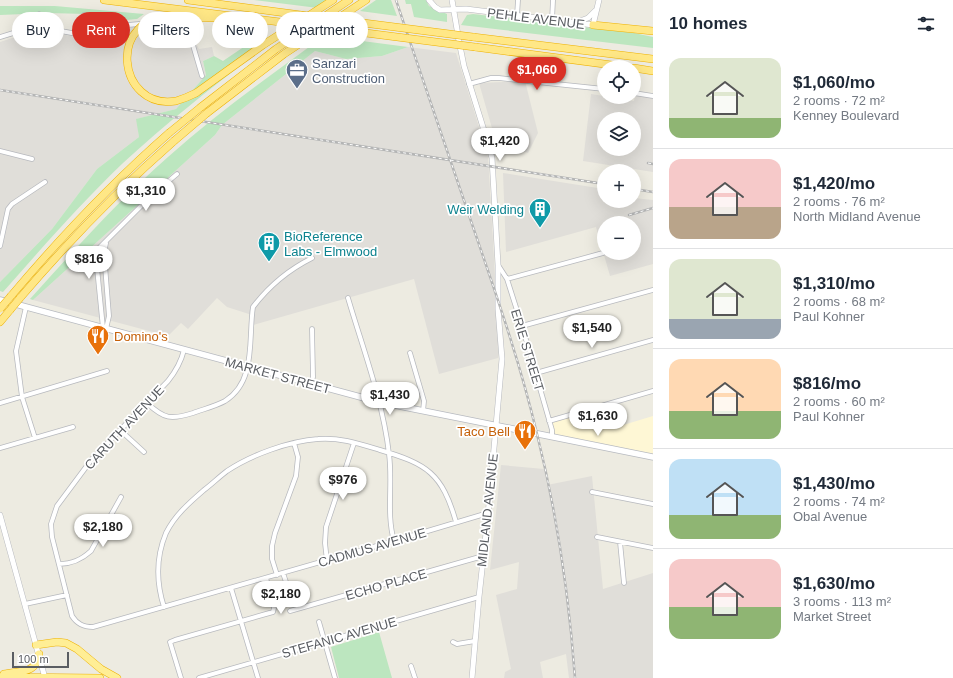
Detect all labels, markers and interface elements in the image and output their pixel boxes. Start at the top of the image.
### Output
street label: PEHLE AVENUE [486,5,586,32]
chip: Buy [12,12,64,48]
chip: Rent [72,12,130,48]
chip: Filters [138,12,204,48]
chip: New [212,12,268,48]
chip: Apartment [276,12,368,48]
icon: filters [915,13,937,35]
text: 10 homes [669,14,747,33]
place label: Sanzari Construction [312,56,385,86]
office icon: Sanzari Construction [284,57,310,90]
pin: $1,060 [504,57,570,91]
map controls [597,60,641,260]
button: locate [597,60,641,104]
text: $1,060 [517,62,557,77]
text: $1,060/mo [793,73,875,92]
icon: home [701,74,749,122]
text: 2 rooms · 72 m² [793,93,885,108]
text: Kenney Boulevard [793,108,899,123]
button: layers [597,112,641,156]
pin: $1,420 [467,128,533,162]
text: $1,420 [480,133,520,148]
button: + [597,164,641,208]
text: $1,420/mo [793,174,875,193]
icon: home [701,175,749,223]
pin: $1,310 [113,178,179,212]
text: $1,310 [126,183,166,198]
text: 2 rooms · 76 m² [793,194,885,209]
building icon: Weir Welding [527,196,553,229]
place label: Weir Welding [447,202,524,217]
text: North Midland Avenue [793,209,921,224]
button: − [597,216,641,260]
place label: BioReference Labs - Elmwood [284,229,377,259]
building icon: BioReference Labs - Elmwood [256,230,282,263]
pin: $816 [65,246,113,280]
text: $816 [75,251,103,266]
text: $1,310/mo [793,274,875,293]
icon: home [701,275,749,323]
text: 2 rooms · 68 m² [793,294,885,309]
street label: ERIE STREET [508,307,547,393]
text: Paul Kohner [793,309,865,324]
pin: $1,540 [559,315,625,349]
text: $1,540 [572,320,612,335]
restaurant icon: Domino's [85,323,111,356]
place label: Domino's [114,329,168,344]
street label: MARKET STREET [223,354,332,397]
text: $816/mo [793,374,861,393]
icon: home [701,375,749,423]
street label: CARUTH AVENUE [82,382,167,473]
pin: $1,430 [357,382,423,416]
text: $1,430 [370,387,410,402]
text: 2 rooms · 60 m² [793,394,885,409]
pin: $1,630 [565,403,631,437]
text: $1,630 [578,408,618,423]
text: Paul Kohner [793,409,865,424]
restaurant icon: Taco Bell [512,418,538,451]
place label: Taco Bell [457,424,510,439]
street label: MIDLAND AVENUE [474,452,501,567]
pin: $976 [319,467,367,501]
text: $976 [329,472,357,487]
text: $1,430/mo [793,474,875,493]
icon: home [701,475,749,523]
text: 2 rooms · 74 m² [793,494,885,509]
text: Obal Avenue [793,509,867,524]
pin: $2,180 [70,514,136,548]
text: $2,180 [83,519,123,534]
street label: CADMUS AVENUE [316,525,428,570]
street label: ECHO PLACE [344,566,429,603]
text: $1,630/mo [793,574,875,593]
icon: home [701,575,749,623]
pin: $2,180 [248,581,314,615]
text: $2,180 [261,586,301,601]
text: 3 rooms · 113 m² [793,594,891,609]
text: Market Street [793,609,871,624]
street label: STEFANIC AVENUE [280,614,399,661]
scale bar [12,650,69,669]
text: 100 m [18,653,49,665]

